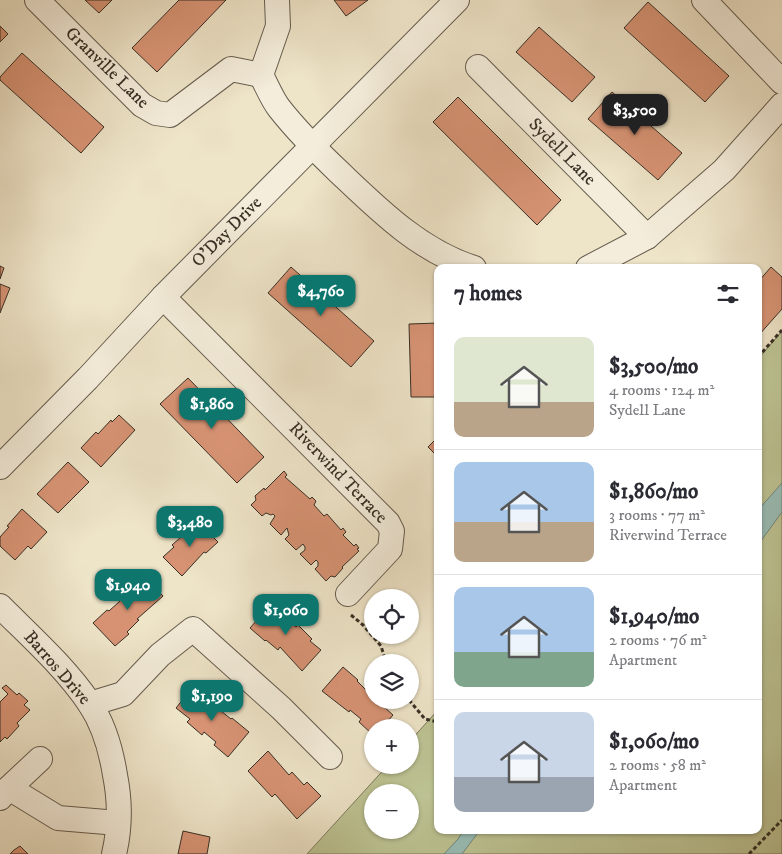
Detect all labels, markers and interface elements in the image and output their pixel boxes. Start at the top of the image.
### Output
street label: Granville Lane [60,22,154,114]
pin: $3,500 [594,94,676,136]
text: $3,500 [613,100,657,120]
street label: Sydell Lane [524,114,600,190]
street label: O'Day Drive [187,192,267,272]
pin: $4,760 [280,274,362,317]
icon: filters [714,280,742,308]
text: $4,760 [298,281,344,301]
text: 7 homes [454,281,522,307]
text: $3,500/mo [609,354,698,380]
icon: home [494,357,554,417]
text: 4 rooms · 124 m² [609,380,714,400]
pin: $1,860 [171,388,253,430]
text: $1,860 [190,394,234,414]
text: Sydell Lane [609,400,686,420]
street label: Riverwind Terrace [284,418,392,528]
text: $1,860/mo [609,479,698,505]
icon: home [494,482,554,542]
text: 3 rooms · 77 m² [609,505,705,525]
pin: $3,480 [149,506,231,548]
text: $3,480 [167,512,213,532]
text: Riverwind Terrace [609,525,727,545]
pin: $1,940 [87,568,169,611]
text: $1,940 [106,575,150,595]
map controls [364,589,419,839]
button: locate [364,589,419,644]
pin: $1,060 [245,594,327,636]
text: $1,060 [264,600,308,620]
text: $1,940/mo [609,604,699,630]
icon: home [494,607,554,667]
street label: Barros Drive [19,626,95,710]
text: 2 rooms · 76 m² [609,630,707,650]
text: Apartment [609,650,677,670]
button: layers [364,654,419,709]
pin: $1,190 [171,680,253,722]
text: $1,190 [191,686,233,706]
button: + [364,719,419,774]
text: $1,060/mo [609,729,699,755]
icon: home [494,732,554,792]
text: 2 rooms · 58 m² [609,755,706,775]
text: Apartment [609,775,677,795]
button: − [364,784,419,839]

